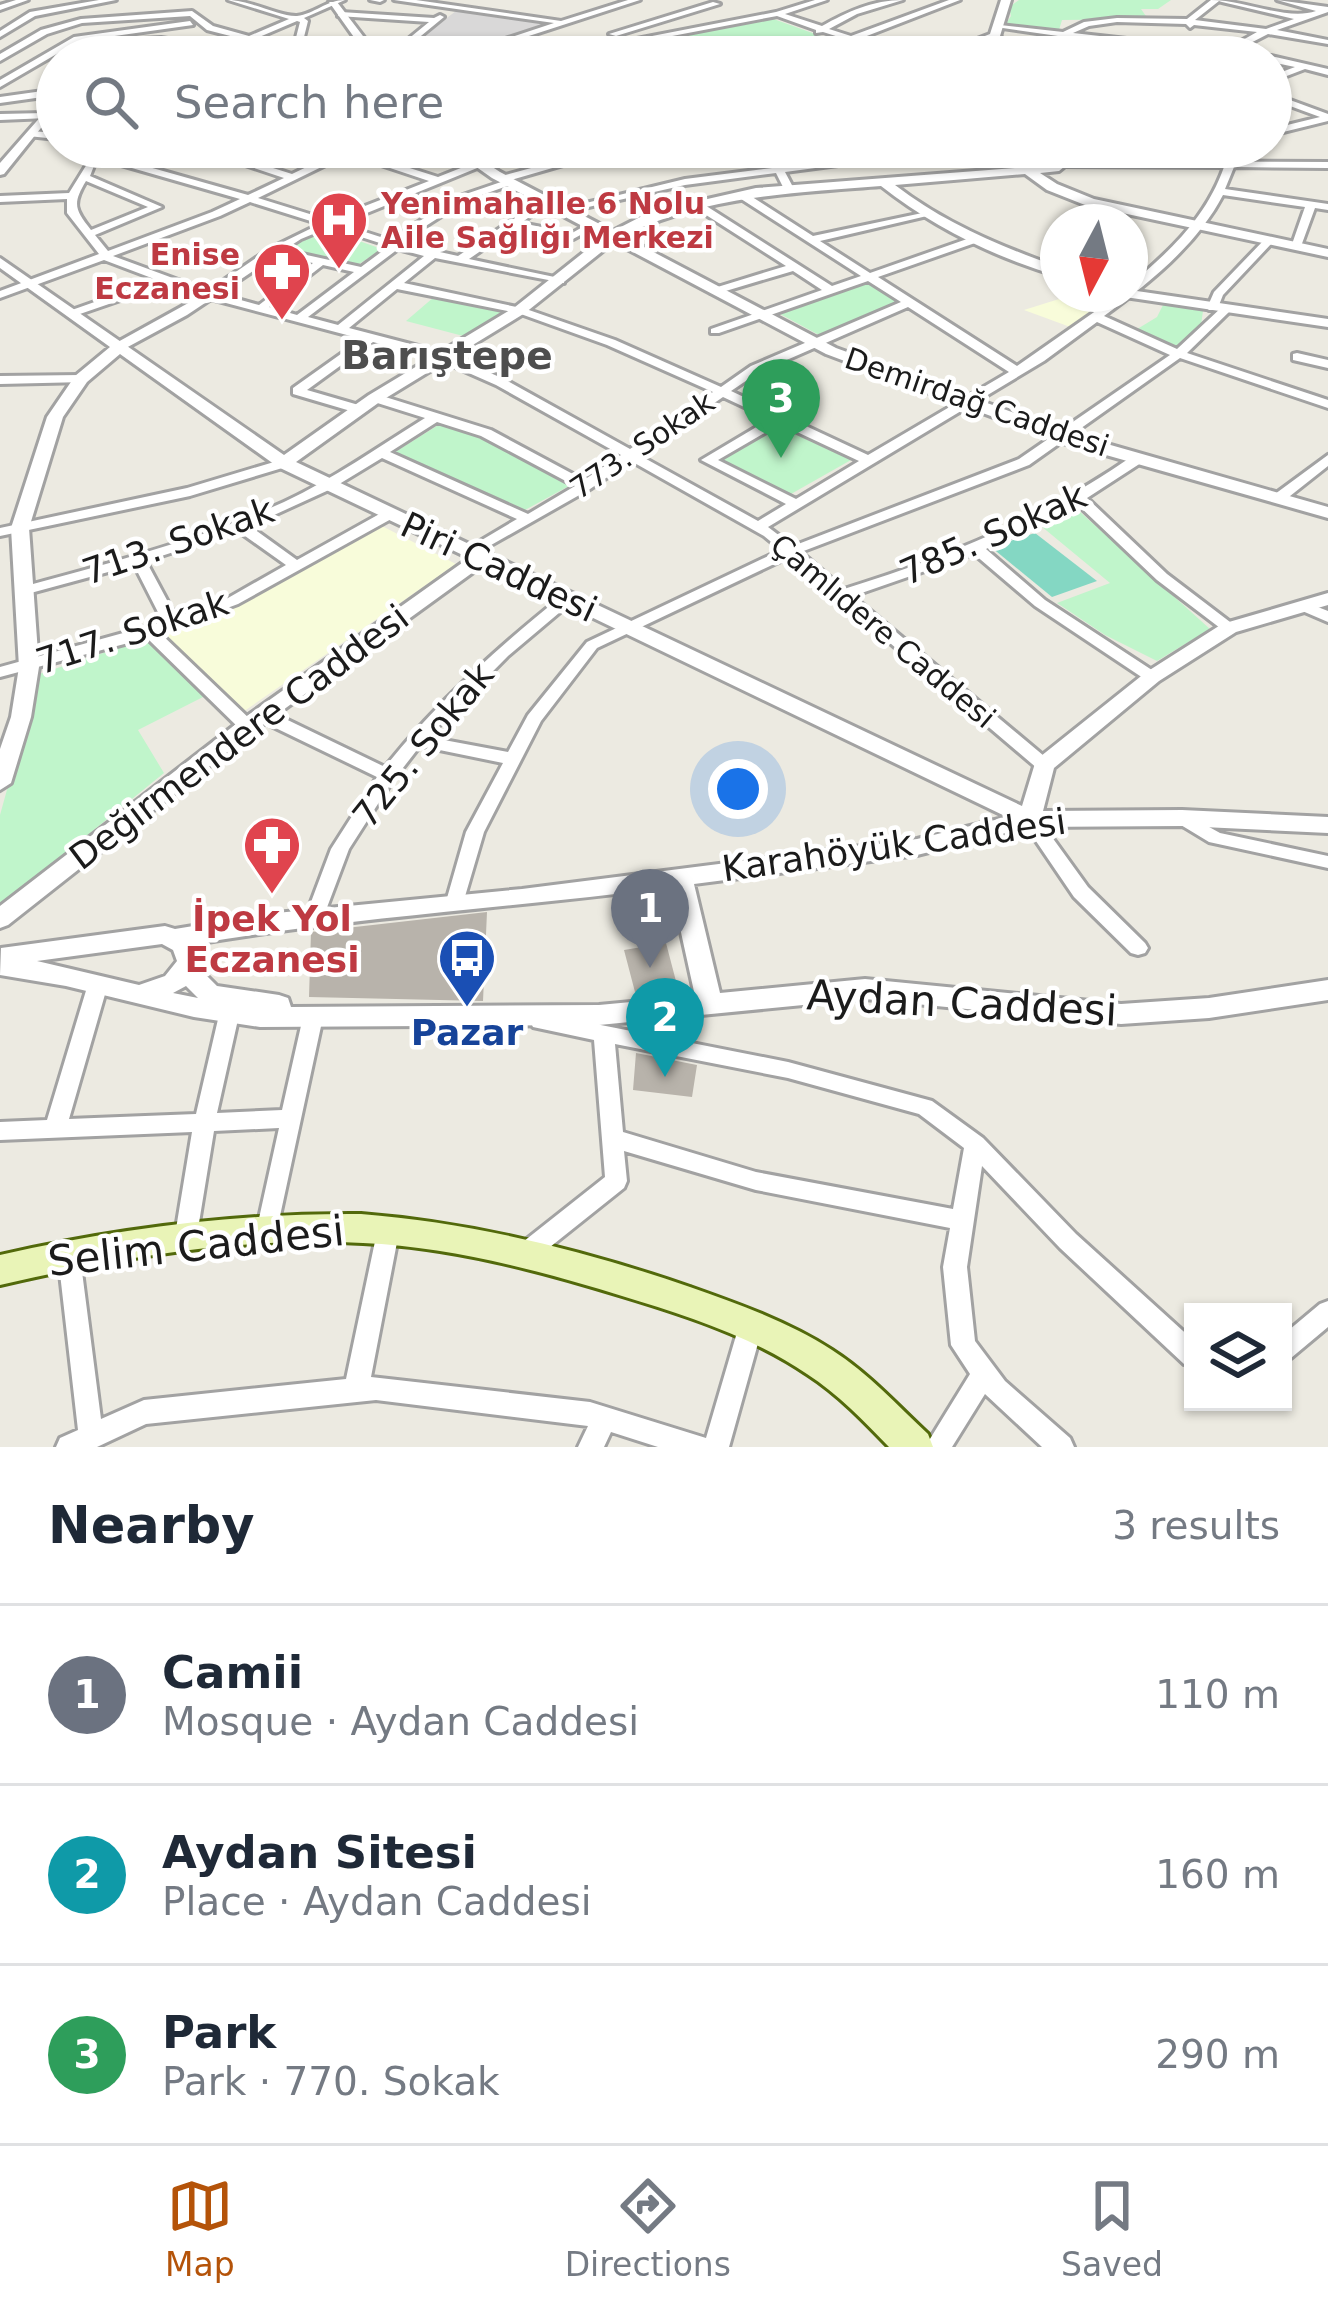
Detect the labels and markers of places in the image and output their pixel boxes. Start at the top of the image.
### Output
place label: Yenimahalle 6 Nolu Aile Sağlığı Merkezi [380,186,714,255]
hospital icon: Yenimahalle 6 Nolu Aile Sağlığı Merkezi [308,189,370,271]
place label: Enise Eczanesi [94,237,240,306]
pharmacy icon: Enise Eczanesi [251,240,313,322]
pin: 3 [742,359,820,458]
pharmacy icon: İpek Yol Eczanesi [241,814,303,896]
pin: 1 [611,869,689,968]
place label: İpek Yol Eczanesi [185,898,360,980]
bus stop icon: Pazar [436,927,498,1009]
pin: 2 [626,978,704,1077]
place label: Pazar [411,1012,524,1053]

